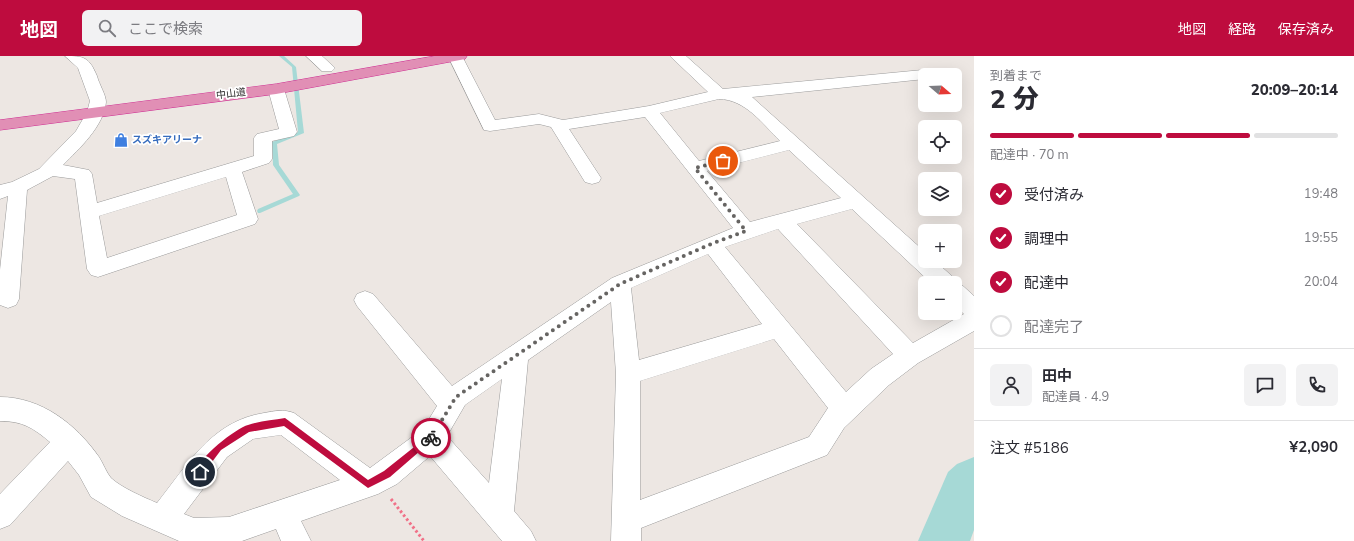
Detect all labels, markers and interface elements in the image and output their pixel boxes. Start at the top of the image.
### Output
search box [82,10,362,46]
text: 地図 [20,17,58,43]
icon: search [96,17,118,39]
text: ここで検索 [128,19,203,39]
text: 地図 [1178,20,1206,39]
text: 経路 [1228,20,1256,39]
text: 保存済み [1278,20,1334,39]
text: 到着まで [990,67,1042,85]
north arrow [918,68,962,112]
map controls [918,68,962,320]
text: 20:09–20:14 [1251,80,1338,100]
text: 2 分 [990,82,1039,117]
street label: 中山道 [215,85,247,103]
button: locate [918,120,962,164]
shop icon: スズキアリーナ [113,132,129,148]
place label: スズキアリーナ [132,133,202,147]
pin [706,144,740,178]
text: 配達中 · 70 m [990,146,1069,164]
icon: bag [712,150,734,172]
button: layers [918,172,962,216]
icon: check [990,183,1012,205]
text: 受付済み [1024,185,1084,205]
text: 19:48 [1304,185,1338,203]
button: + [918,224,962,268]
icon: check [990,227,1012,249]
text: 調理中 [1024,229,1069,249]
text: 19:55 [1304,229,1338,247]
icon: check [990,271,1012,293]
text: 配達中 [1024,273,1069,293]
text: 20:04 [1304,273,1338,291]
button: − [918,276,962,320]
text: 配達完了 [1024,317,1084,337]
button: person [990,364,1032,406]
button: chat [1244,364,1286,406]
button: phone [1296,364,1338,406]
text: 田中 [1042,366,1072,386]
text: 配達員 · 4.9 [1042,388,1109,406]
courier [411,418,451,458]
icon: bike [420,427,442,449]
text: ¥2,090 [1289,437,1338,457]
text: 注文 #5186 [990,438,1069,458]
pin [183,455,217,489]
icon: home [189,461,211,483]

